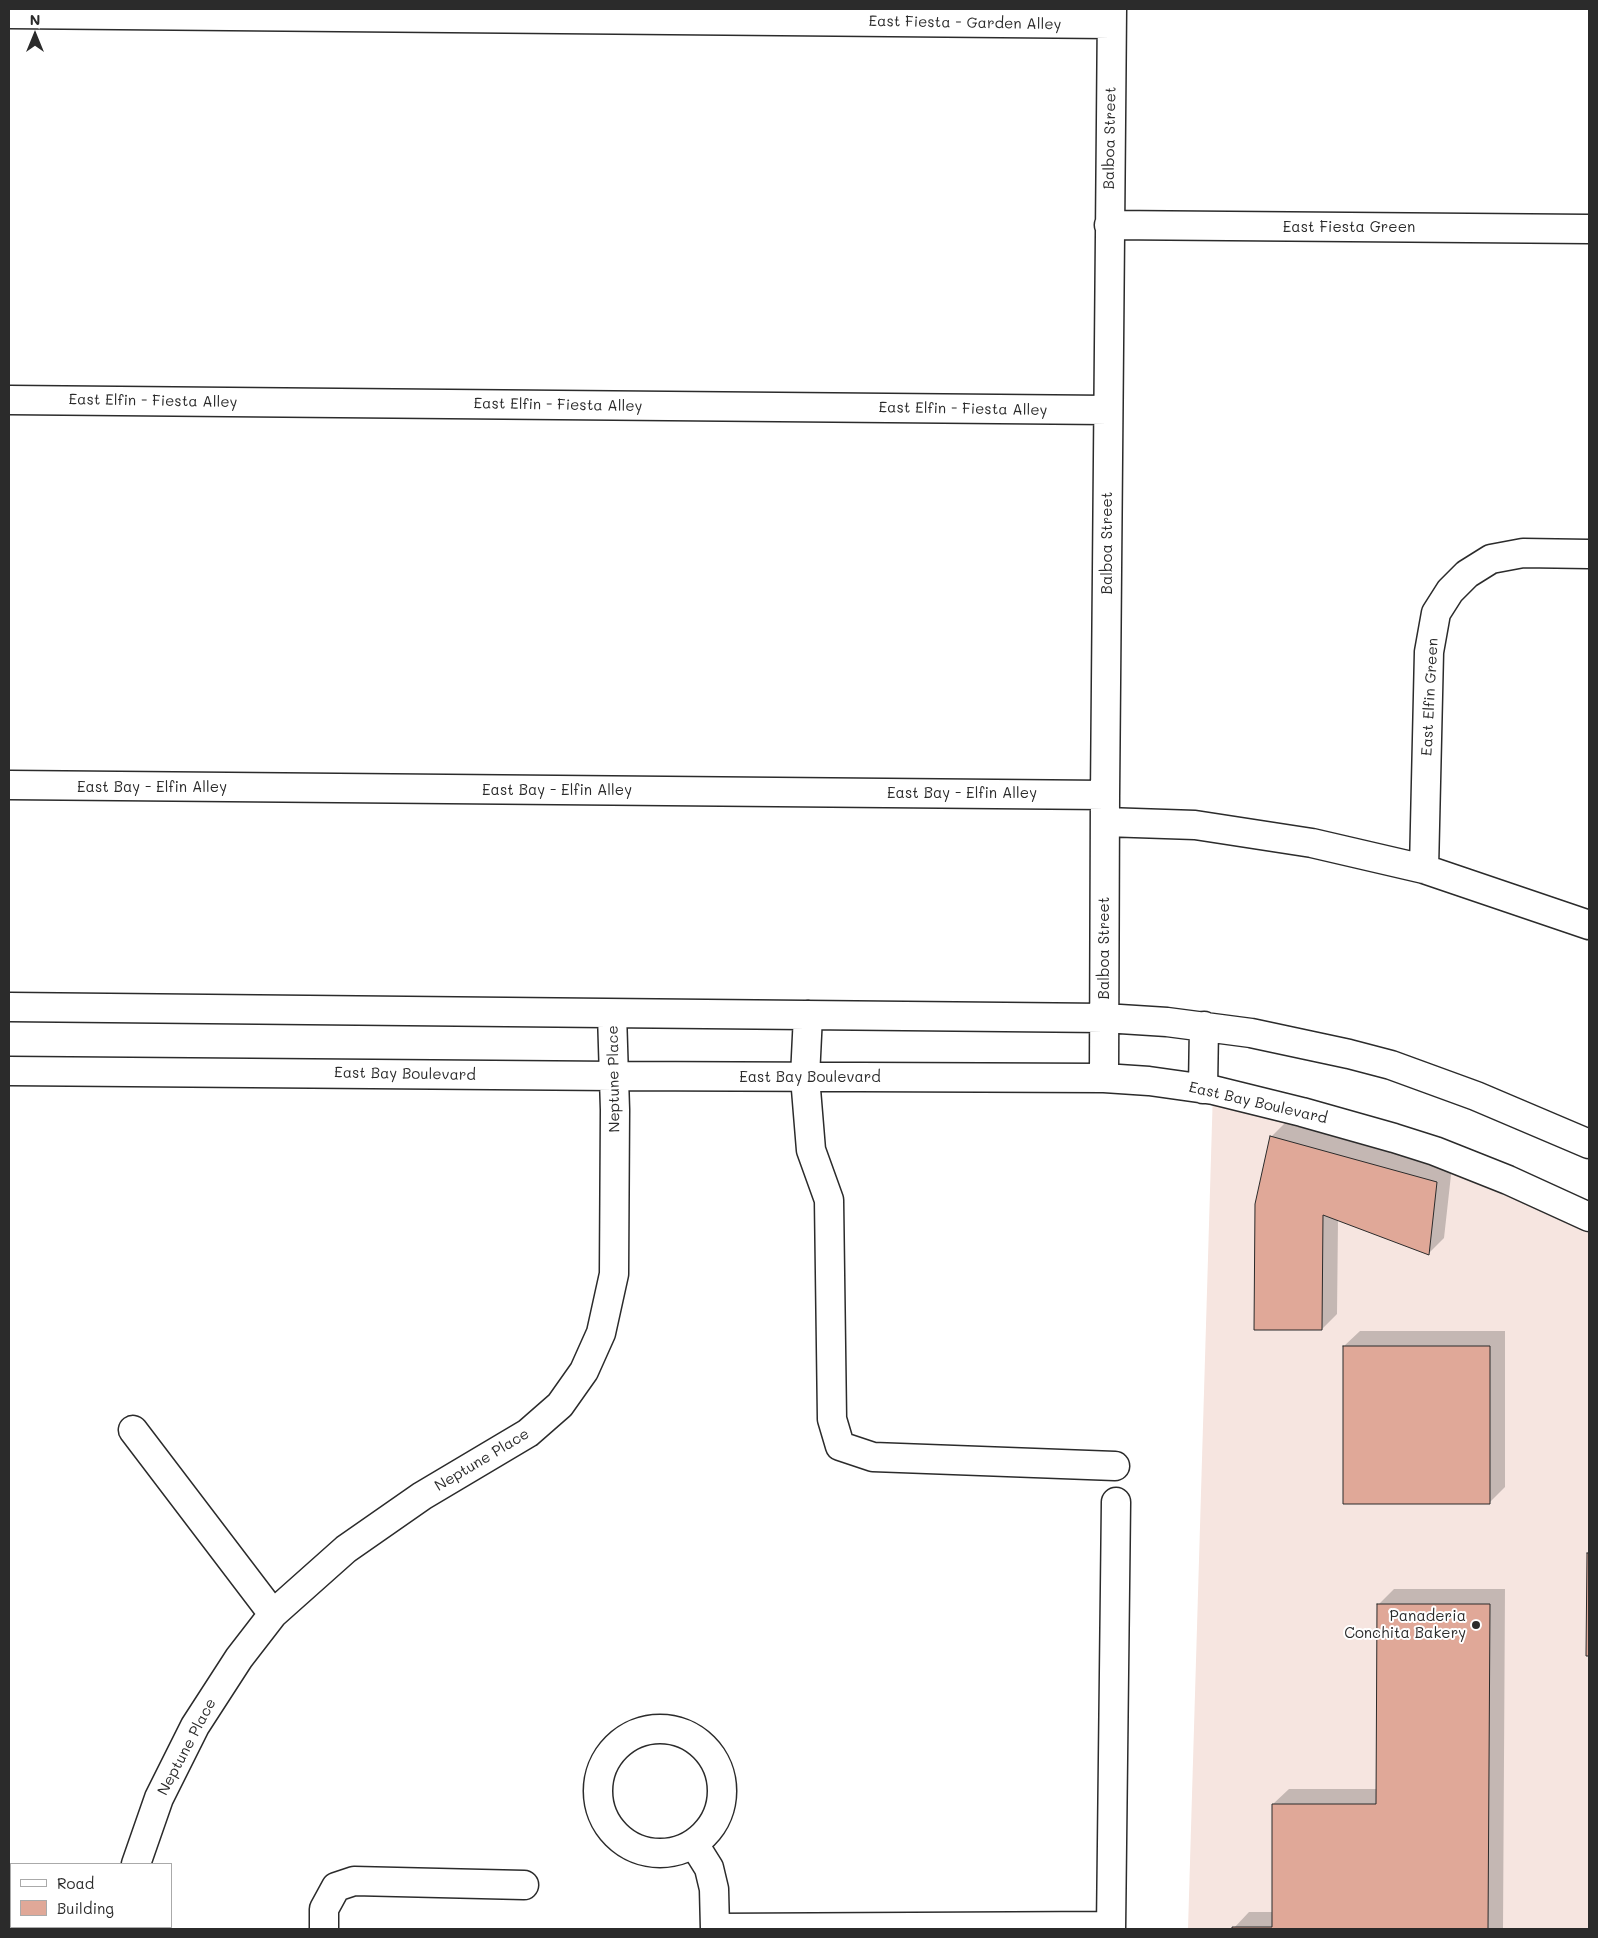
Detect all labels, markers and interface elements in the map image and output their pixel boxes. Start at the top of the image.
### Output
north arrow [10,10,60,60]
text: N [30,10,40,29]
street label: East Fiesta - Garden Alley [868,12,1062,34]
street label: Balboa Street [1100,86,1120,190]
street label: East Fiesta Green [1283,218,1415,236]
street label: East Elfin - Fiesta Alley [68,391,238,411]
street label: East Elfin - Fiesta Alley [473,395,643,415]
street label: East Elfin - Fiesta Alley [878,399,1048,419]
street label: Balboa Street [1098,492,1116,594]
street label: East Elfin Green [1418,638,1442,756]
street label: East Bay - Elfin Alley [77,778,227,796]
street label: East Bay - Elfin Alley [482,781,632,799]
street label: East Bay - Elfin Alley [887,784,1037,802]
street label: Balboa Street [1095,897,1113,999]
street label: Neptune Place [604,1025,624,1133]
street label: East Bay Boulevard [334,1064,476,1084]
street label: East Bay Boulevard [739,1068,881,1086]
street label: East Bay Boulevard [1187,1078,1329,1128]
street label: Neptune Place [431,1425,533,1495]
place label: Panaderia Conchita Bakery [1344,1607,1466,1642]
marker: Panaderia Conchita Bakery [1470,1619,1482,1631]
street label: Neptune Place [154,1695,220,1799]
legend [10,1863,172,1928]
text: Road [57,1873,94,1893]
text: Building [57,1898,114,1918]

